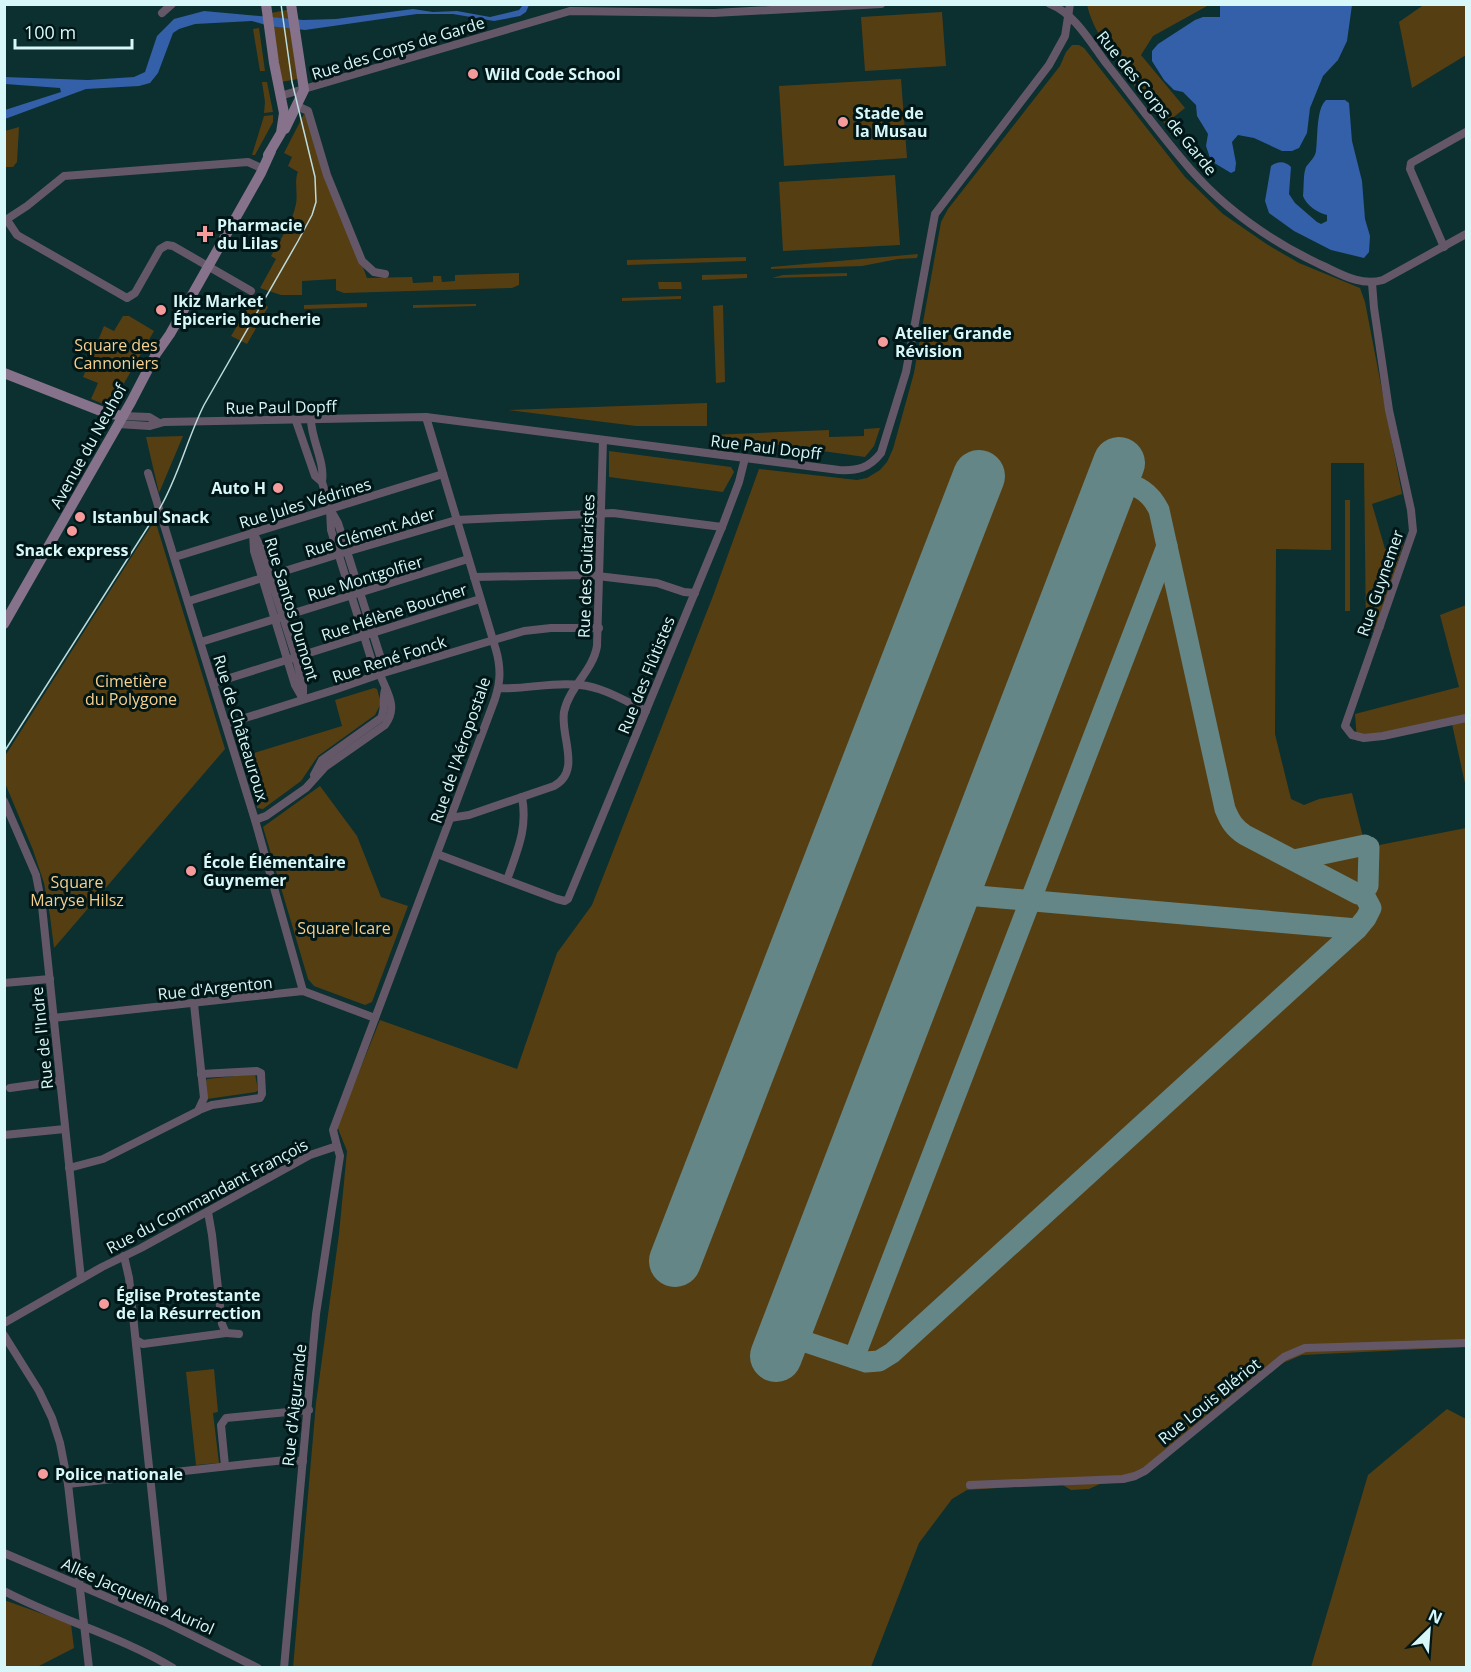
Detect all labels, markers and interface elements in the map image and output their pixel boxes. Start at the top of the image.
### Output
street label: Rue des Corps de Garde [309,11,487,85]
scale bar [15,12,132,50]
text: 100 m [24,20,76,44]
street label: Rue des Corps de Garde [1092,26,1222,180]
place label: Wild Code School [485,63,621,85]
marker: Wild Code School [466,67,480,81]
place label: Stade de la Musau [855,102,927,142]
marker: Stade de la Musau [836,115,850,129]
place label: Pharmacie du Lilas [217,214,302,254]
marker: Pharmacie du Lilas [198,227,212,241]
place label: Ikiz Market Épicerie boucherie [173,290,321,330]
marker: Ikiz Market Épicerie boucherie [154,303,168,317]
place label: Atelier Grande Révision [895,322,1012,362]
park label: Square des Cannoniers [73,334,159,374]
marker: Atelier Grande Révision [876,335,890,349]
street label: Avenue du Neuhof [45,378,132,512]
street label: Rue Paul Dopff [225,395,338,419]
street label: Rue Paul Dopff [710,429,824,465]
street label: Rue Jules Védrines [236,472,374,534]
place label: Auto H [211,477,266,499]
marker: Auto H [271,481,285,495]
street label: Rue des Guitaristes [572,494,600,638]
street label: Rue Clément Ader [302,502,438,562]
place label: Istanbul Snack [92,506,209,528]
marker: Istanbul Snack [73,510,87,524]
marker: Snack express [65,524,79,538]
street label: Rue Guynemer [1351,526,1409,639]
street label: Rue Santos Dumont [260,535,324,684]
place label: Snack express [16,539,128,561]
street label: Rue Montgolfier [305,550,426,606]
street label: Rue Hélène Boucher [318,578,470,646]
street label: Rue des Flûtistes [612,613,680,737]
street label: Rue René Fonck [329,630,449,688]
street label: Rue de Châteauroux [208,652,274,805]
park label: Cimetière du Polygone [85,670,177,710]
street label: Rue de l'Aéropostale [425,674,495,826]
place label: École Élémentaire Guynemer [203,851,346,891]
marker: École Élémentaire Guynemer [184,864,198,878]
park label: Square Maryse Hilsz [30,871,124,911]
park label: Square Icare [297,917,391,939]
street label: Rue d'Argenton [156,971,274,1005]
street label: Rue de l'Indre [26,986,58,1090]
street label: Rue du Commandant François [102,1133,312,1259]
place label: Église Protestante de la Résurrection [116,1284,261,1324]
marker: Église Protestante de la Résurrection [97,1297,111,1311]
street label: Rue d'Aigurande [277,1343,311,1467]
street label: Rue Louis Blériot [1153,1353,1265,1449]
place label: Police nationale [55,1463,183,1485]
marker: Police nationale [36,1467,50,1481]
street label: Allée Jacqueline Auriol [58,1552,218,1640]
north arrow [1399,1600,1459,1660]
text: N [1425,1604,1446,1629]

